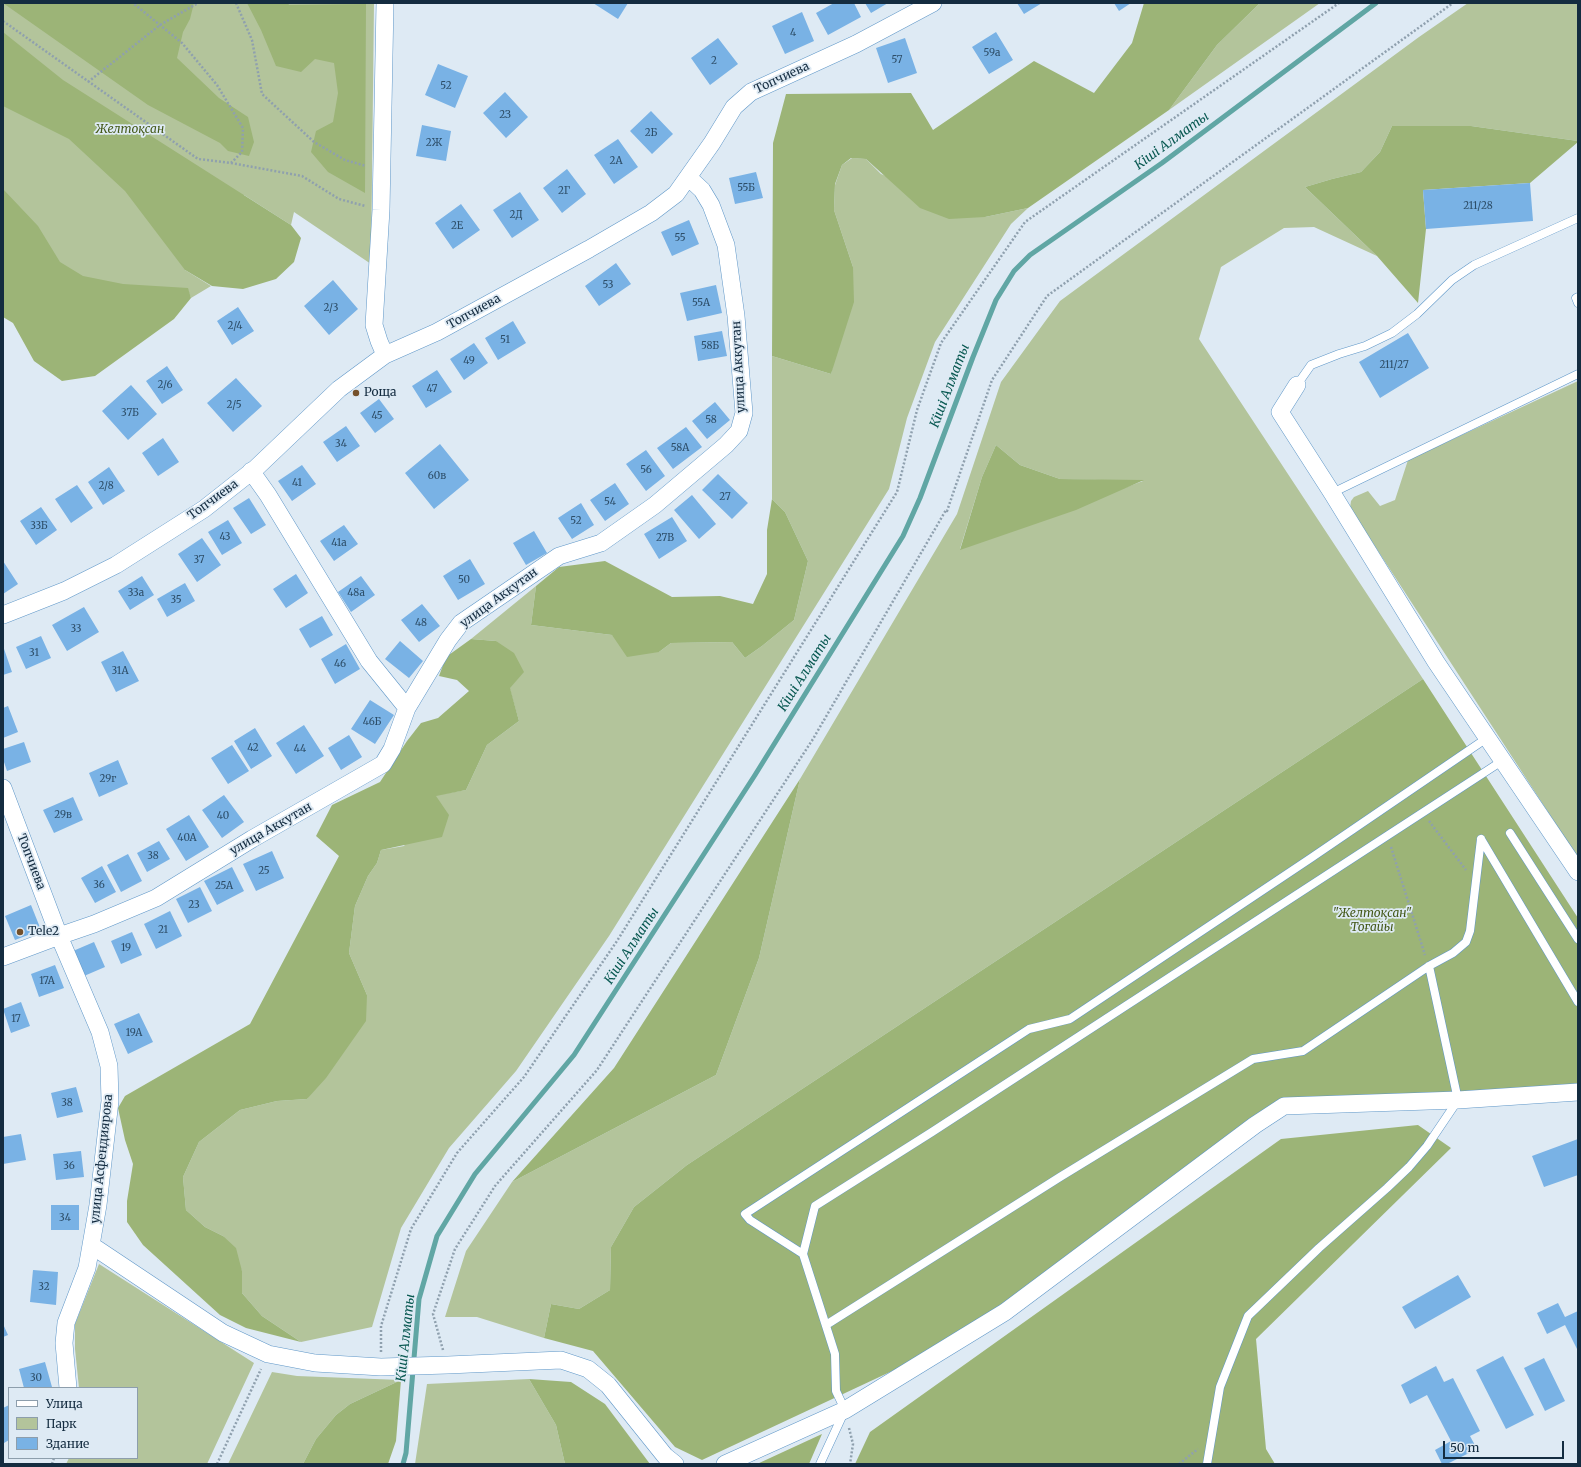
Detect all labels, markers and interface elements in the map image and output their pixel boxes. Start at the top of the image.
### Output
house number: 4 [790,27,796,39]
house number: 59а [984,47,1000,59]
house number: 57 [891,54,903,66]
house number: 2 [711,55,717,67]
street label: Топчиева [752,59,812,97]
house number: 52 [440,80,452,92]
house number: 2З [499,109,511,121]
water label: Кіші Алматы [1132,109,1212,173]
park label: Желтоқсан [96,123,164,137]
house number: 2Б [645,127,657,139]
house number: 2Ж [426,137,442,149]
house number: 2А [609,155,623,167]
house number: 55Б [737,182,755,194]
house number: 2Г [558,185,570,197]
house number: 211/28 [1463,200,1493,212]
house number: 2Д [509,209,523,221]
house number: 2Е [451,220,463,232]
house number: 55 [674,232,686,244]
house number: 53 [602,279,614,291]
street label: Топчиева [445,291,503,333]
house number: 55А [692,297,710,309]
house number: 2/3 [323,302,339,314]
house number: 2/4 [227,320,243,332]
street label: улица Аккутан [729,321,749,413]
house number: 51 [500,334,510,346]
house number: 58Б [701,340,719,352]
water label: Кіші Алматы [927,342,973,430]
house number: 49 [463,355,475,367]
house number: 211/27 [1379,359,1409,371]
house number: 2/6 [157,379,173,391]
house number: 47 [427,383,437,395]
place label: Роща [364,386,396,400]
marker: Роща [351,388,361,398]
house number: 2/5 [226,399,242,411]
house number: 37Б [121,407,139,419]
house number: 45 [371,410,383,422]
house number: 58 [705,414,717,426]
house number: 34 [335,438,347,450]
house number: 58А [671,442,689,454]
house number: 56 [640,464,652,476]
house number: 60в [428,470,446,482]
street label: Топчиева [185,477,241,523]
house number: 41 [292,477,302,489]
house number: 2/8 [98,480,114,492]
house number: 27 [719,491,731,503]
house number: 54 [604,496,616,508]
house number: 52 [570,515,582,527]
house number: 33Б [30,520,48,532]
house number: 43 [219,531,231,543]
house number: 27В [656,532,674,544]
house number: 41а [331,537,347,549]
house number: 37 [193,554,205,566]
street label: улица Аккутан [457,565,541,631]
house number: 50 [458,574,470,586]
house number: 33а [128,587,144,599]
house number: 48а [347,587,365,599]
house number: 35 [170,594,182,606]
house number: 48 [415,617,427,629]
house number: 33 [71,623,81,635]
water label: Кіші Алматы [775,631,835,715]
house number: 31 [29,647,39,659]
house number: 46 [334,658,346,670]
house number: 31А [111,665,129,677]
house number: 46Б [363,716,381,728]
house number: 42 [247,742,259,754]
house number: 44 [294,743,306,755]
house number: 29г [100,773,116,785]
street label: улица Аккутан [227,800,315,858]
house number: 29в [54,809,72,821]
house number: 40 [217,810,229,822]
street label: Топчиева [14,832,48,892]
house number: 40А [177,832,197,844]
house number: 38 [147,850,159,862]
house number: 25 [258,865,270,877]
house number: 36 [93,879,105,891]
house number: 25А [215,880,233,892]
house number: 23 [188,899,200,911]
water label: Кіші Алматы [601,905,663,987]
park label: "Желтоқсан" Тоғайы [1332,907,1412,935]
house number: 21 [158,924,168,936]
place label: Tele2 [28,925,59,939]
marker: Tele2 [15,927,25,937]
house number: 19 [121,942,131,954]
house number: 17А [39,975,55,987]
house number: 17 [11,1013,21,1025]
house number: 19А [126,1027,142,1039]
street label: улица Асфендиярова [88,1094,116,1224]
house number: 38 [61,1097,73,1109]
house number: 36 [63,1160,75,1172]
house number: 34 [59,1212,71,1224]
house number: 32 [38,1281,50,1293]
water label: Кіші Алматы [394,1293,418,1383]
house number: 30 [30,1372,42,1384]
legend [8,1387,138,1459]
text: Улица [46,1396,83,1411]
text: Парк [46,1416,77,1431]
scale bar [1445,1433,1566,1459]
text: Здание [46,1436,89,1451]
text: 50 m [1450,1440,1479,1455]

